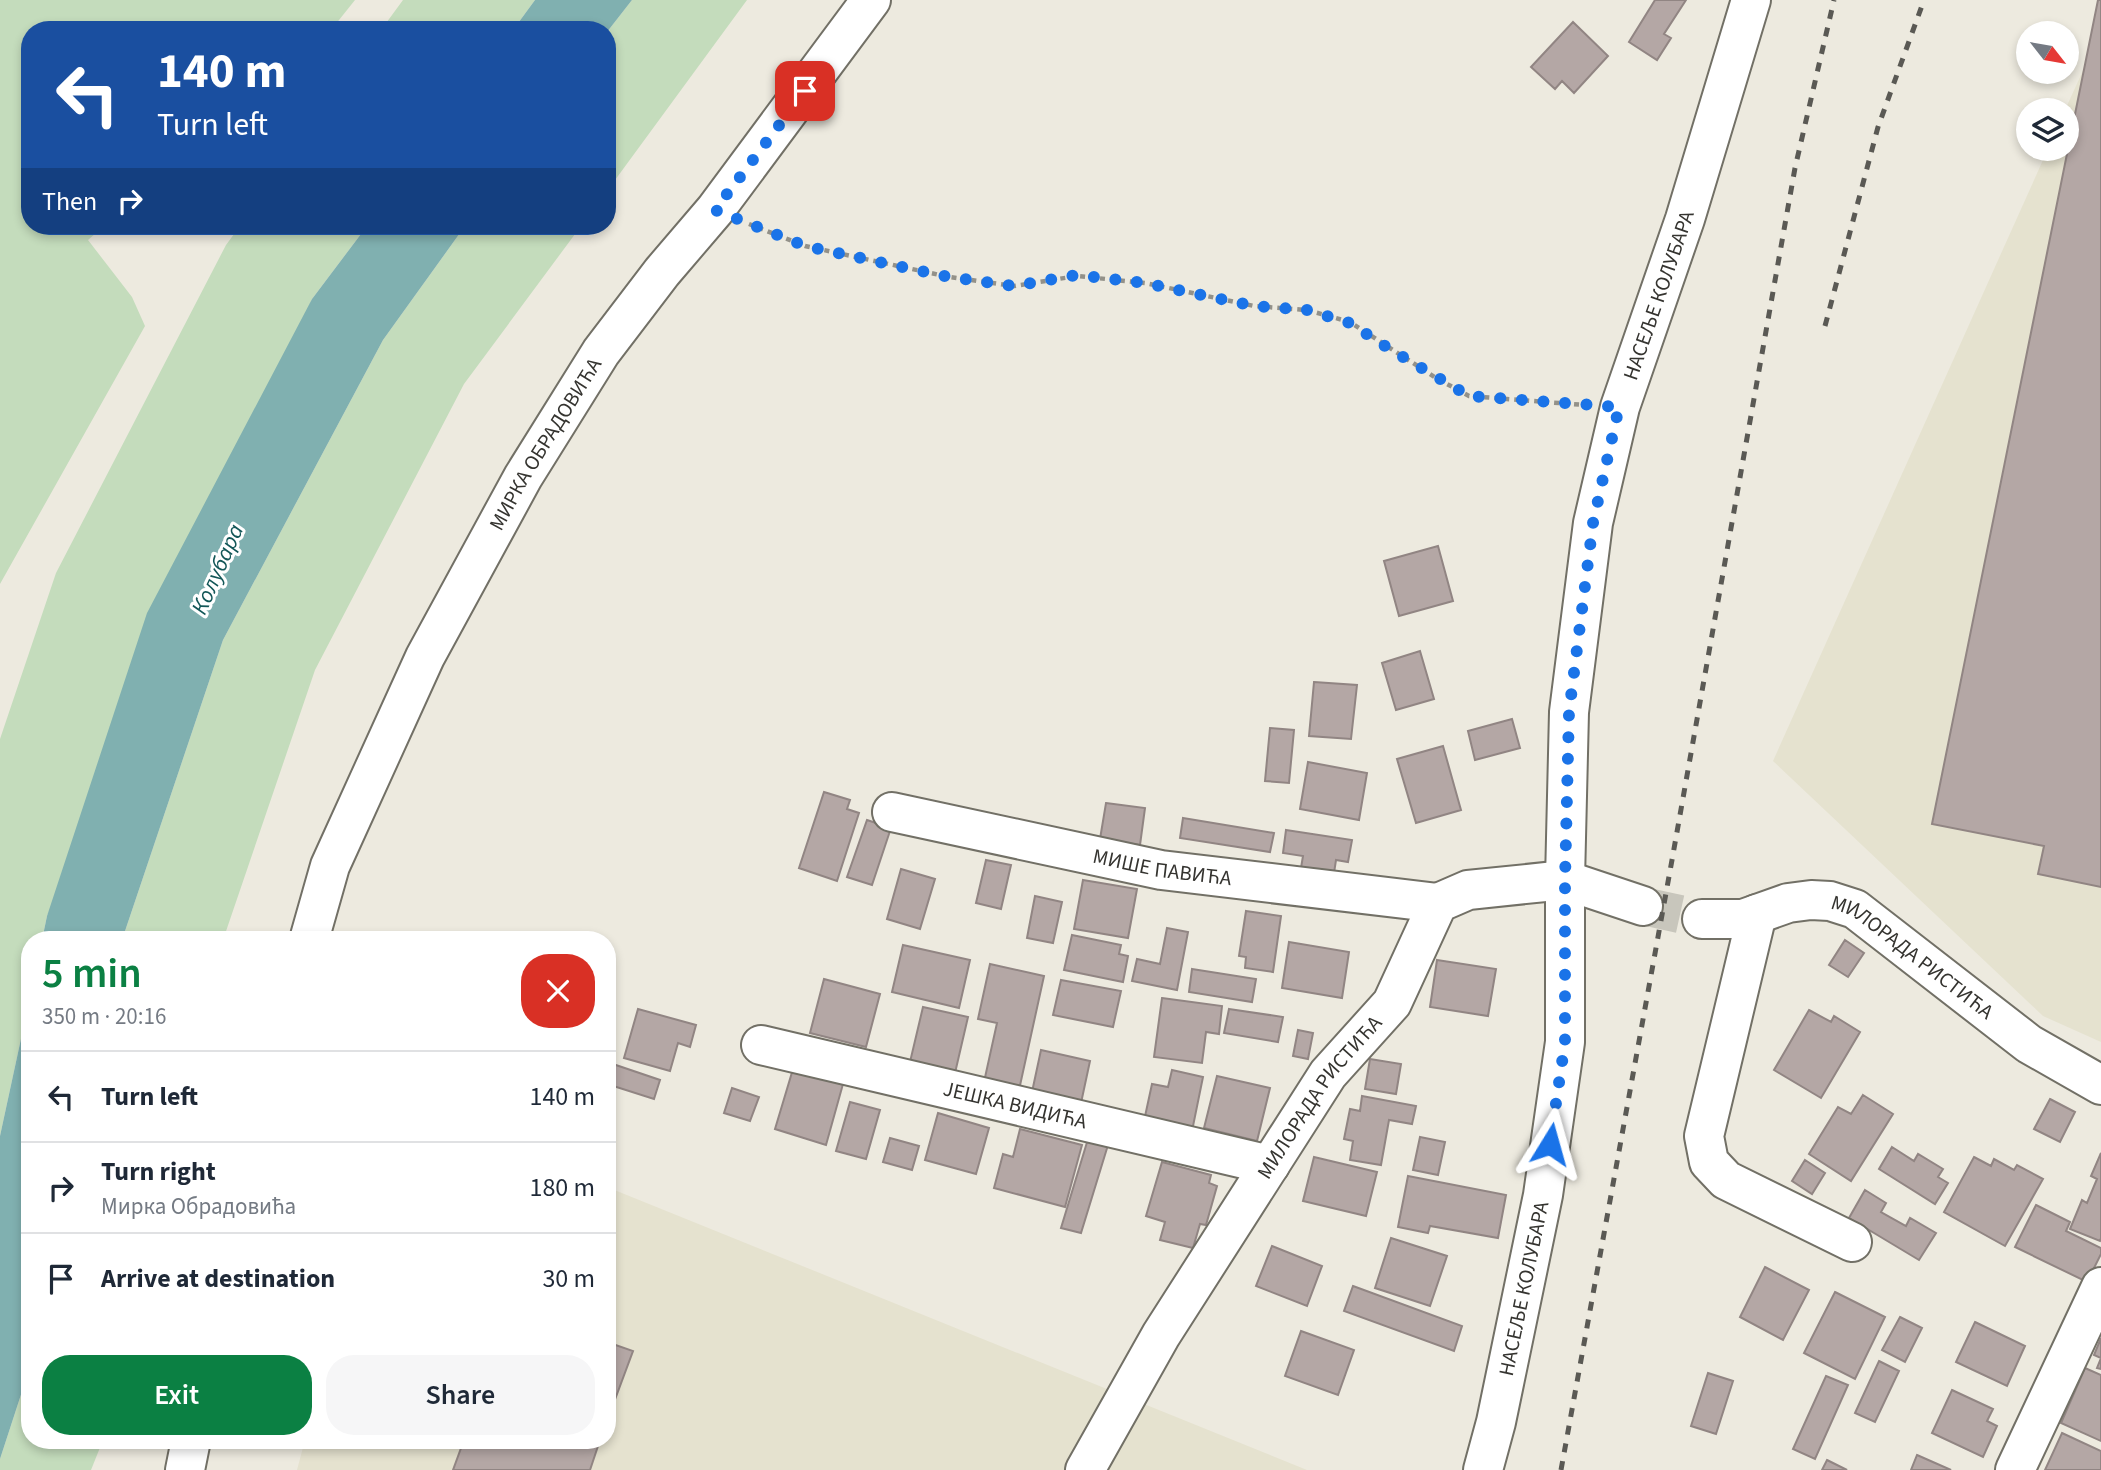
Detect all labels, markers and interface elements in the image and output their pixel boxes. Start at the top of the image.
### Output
north arrow [2016,21,2079,84]
map controls [2016,21,2079,161]
text: 140 m [157,37,286,107]
icon: left [42,49,133,140]
pin [775,61,835,121]
icon: arrive [786,72,824,110]
button: layers [2016,98,2079,161]
text: Turn left [157,102,268,148]
icon: right [111,182,149,220]
text: Then [42,183,97,220]
street label: НАСЕЉЕ КОЛУБАРА [1615,206,1702,384]
street label: МИРКА ОБРАДОВИЋА [482,352,609,536]
water label: Колубара [183,519,252,620]
street label: МИШЕ ПАВИЋА [1090,841,1234,893]
street label: МИЛОРАДА РИСТИЋА [1827,887,2000,1027]
text: 5 min [42,944,142,1004]
button: close [521,954,595,1028]
text: 350 m · 20:16 [42,1000,166,1033]
street label: МИЛОРАДА РИСТИЋА [1250,1008,1389,1185]
street label: ЈЕШКА ВИДИЋА [940,1073,1090,1136]
icon: left [42,1078,80,1116]
text: Turn left [101,1078,198,1115]
text: 140 m [529,1078,595,1115]
position arrow [1513,1107,1587,1181]
text: Turn right [101,1153,216,1190]
icon: right [42,1169,80,1207]
text: 180 m [529,1169,595,1206]
text: Мирка Обрадовића [101,1190,296,1223]
street label: НАСЕЉЕ КОЛУБАРА [1491,1198,1556,1379]
icon: arrive [42,1260,80,1298]
text: Arrive at destination [101,1260,335,1297]
text: 30 m [542,1260,595,1297]
button: Exit [42,1355,312,1435]
button: Share [326,1355,595,1435]

